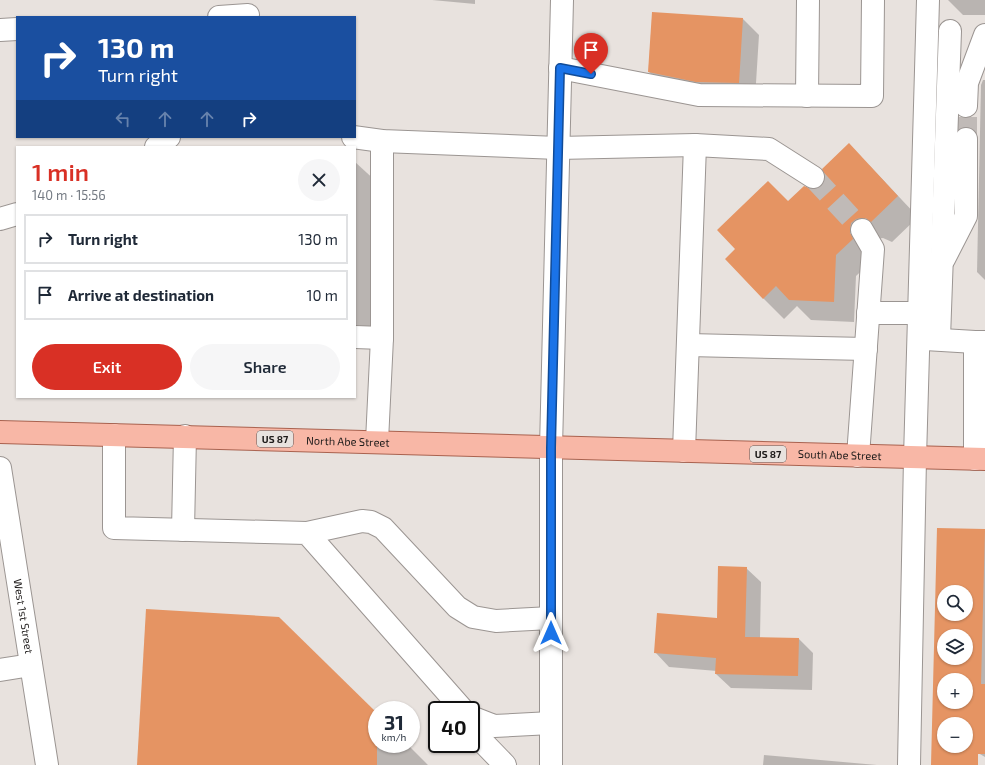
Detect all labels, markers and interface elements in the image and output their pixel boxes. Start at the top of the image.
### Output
text: 130 m [98,30,174,64]
icon: right [32,32,84,84]
pin [574,33,608,74]
icon: arrive [580,39,602,61]
text: Turn right [98,64,178,86]
icon: left [112,108,134,130]
icon: ahead [154,108,176,130]
icon: ahead [196,108,218,130]
icon: right [238,108,260,130]
text: 1 min [32,157,89,186]
button: close [298,159,340,201]
text: 140 m · 15:56 [32,187,106,203]
icon: right [34,228,56,250]
text: Turn right [68,230,138,248]
text: 130 m [298,230,338,248]
icon: arrive [34,284,56,306]
text: Arrive at destination [68,286,214,304]
text: 10 m [306,286,338,304]
button: Exit [32,344,182,390]
button: Share [190,344,340,390]
road number: US 87 [257,431,293,447]
street label: North Abe Street [306,433,390,449]
road number: US 87 [750,446,786,462]
street label: South Abe Street [798,447,882,462]
street label: West 1st Street [12,578,36,654]
map controls [937,585,973,753]
button: search [937,585,973,621]
position arrow [530,612,572,654]
button: layers [937,629,973,665]
button: + [937,673,973,709]
speed limit sign: 40 [428,701,480,753]
text: 31 [384,710,404,734]
button: − [937,717,973,753]
text: km/h [382,731,406,743]

